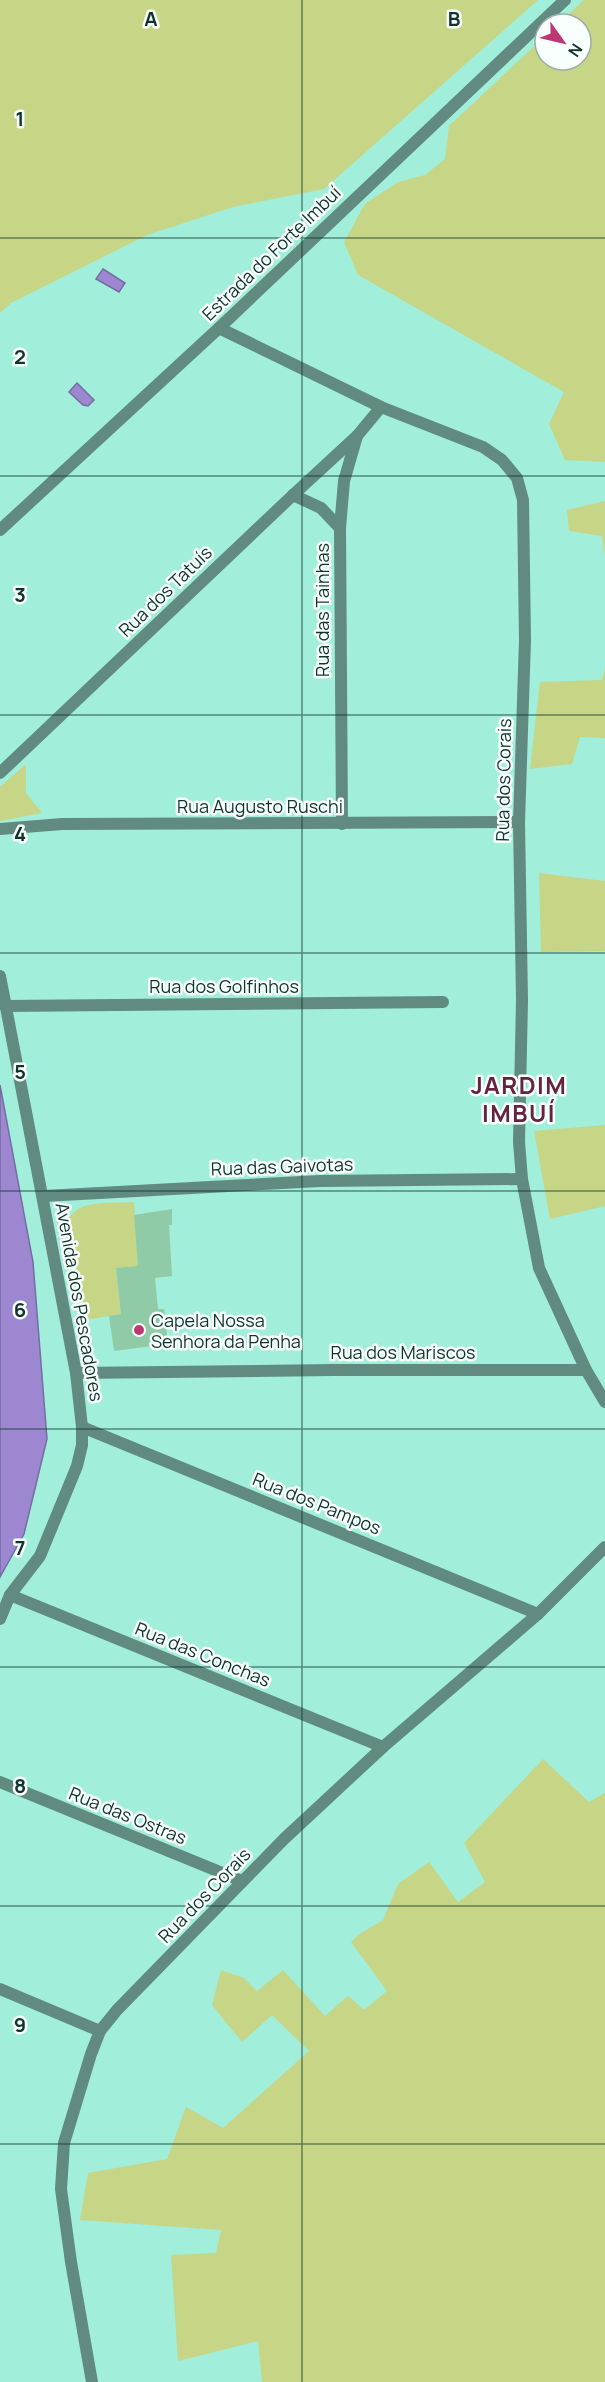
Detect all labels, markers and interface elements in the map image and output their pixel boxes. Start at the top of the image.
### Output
text: A [144,5,158,32]
text: B [448,5,461,32]
north arrow [533,12,593,72]
text: N [563,39,588,61]
text: 1 [16,105,24,132]
street label: Estrada do Forte Imbuí [196,180,346,326]
text: 2 [14,343,26,370]
street label: Rua dos Tatuís [113,540,217,642]
street label: Rua das Tainhas [310,543,334,677]
text: 3 [14,581,26,608]
street label: Rua dos Corais [490,718,516,842]
street label: Rua Augusto Ruschi [177,794,343,818]
text: 4 [14,820,26,847]
street label: Rua dos Golfinhos [149,974,299,998]
text: 5 [14,1058,26,1085]
district label: JARDIM IMBUÍ [471,1068,567,1129]
street label: Rua das Gaivotas [210,1152,354,1180]
street label: Avenida dos Pescadores [51,1201,109,1403]
text: 6 [14,1296,26,1323]
place label: Capela Nossa Senhora da Penha [151,1308,301,1353]
marker: Capela Nossa Senhora da Penha [132,1323,146,1337]
street label: Rua dos Mariscos [331,1340,475,1364]
street label: Rua dos Pampos [249,1466,385,1540]
text: 7 [15,1534,25,1561]
street label: Rua das Conchas [132,1616,274,1692]
text: 8 [14,1772,26,1799]
street label: Rua das Ostras [66,1781,190,1849]
street label: Rua dos Corais [153,1842,255,1948]
text: 9 [14,2011,26,2038]

